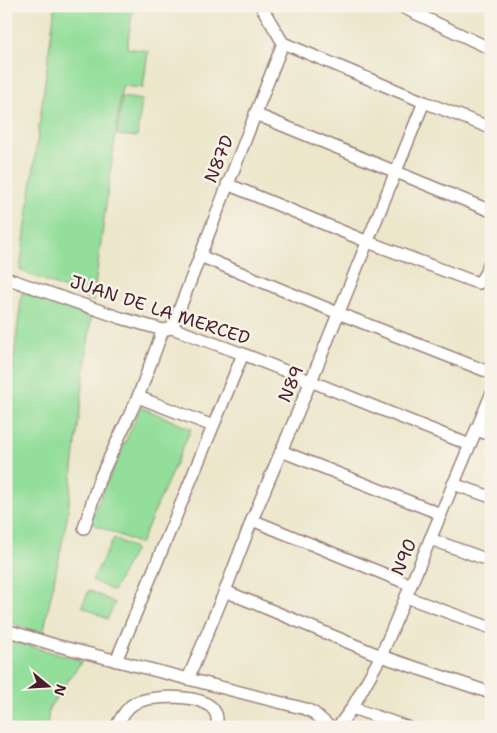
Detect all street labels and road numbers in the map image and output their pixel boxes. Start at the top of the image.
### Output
street label: N87D [199,131,239,187]
street label: JUAN DE LA MERCED [67,270,253,351]
street label: N89 [273,362,309,406]
street label: N90 [386,535,422,579]

